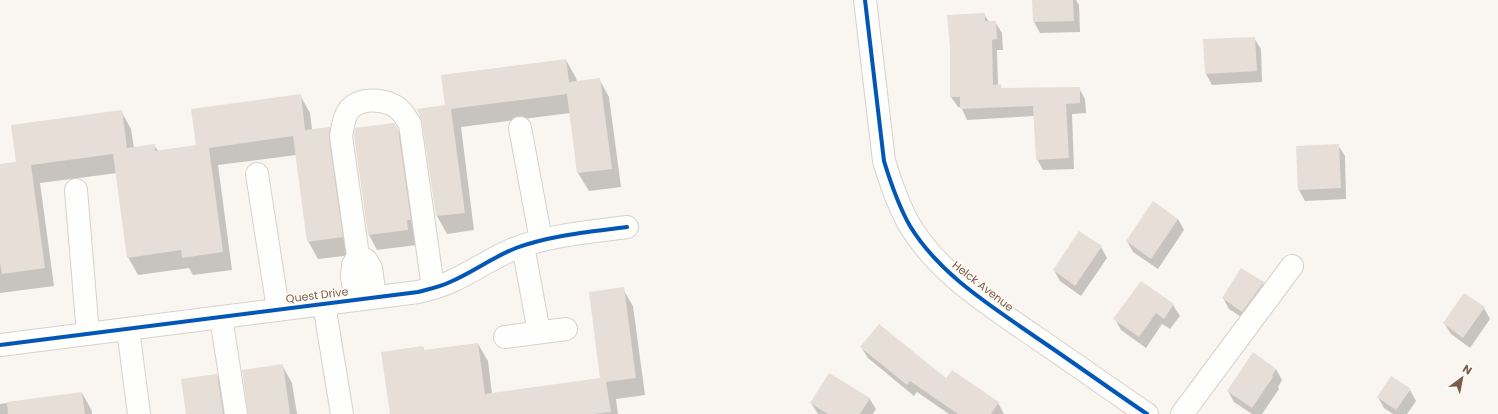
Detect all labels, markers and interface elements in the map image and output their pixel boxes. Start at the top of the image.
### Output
street label: Helck Avenue [949,257,1017,315]
street label: Quest Drive [285,283,349,307]
north arrow [1442,358,1482,398]
text: N [1460,361,1475,378]

